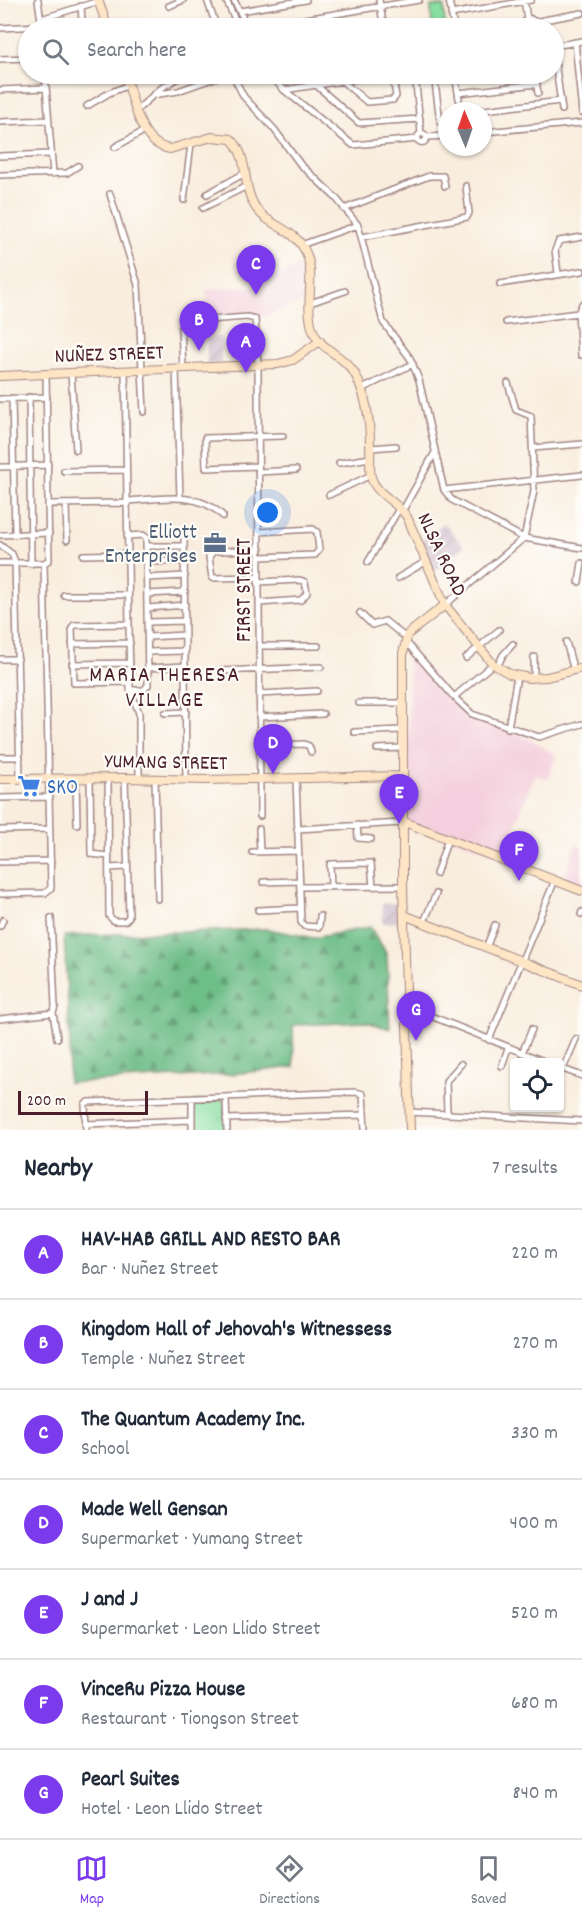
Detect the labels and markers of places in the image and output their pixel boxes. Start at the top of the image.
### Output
pin: C [236,246,276,295]
pin: B [180,302,218,351]
pin: A [226,324,266,373]
place label: Elliott Enterprises [105,519,197,573]
office icon: Elliott Enterprises [202,530,228,556]
pin: D [254,724,292,774]
supermarket icon: SKO [16,773,42,799]
place label: SKO [47,774,78,804]
pin: E [380,774,418,824]
pin: F [500,832,538,881]
pin: G [396,992,436,1041]

